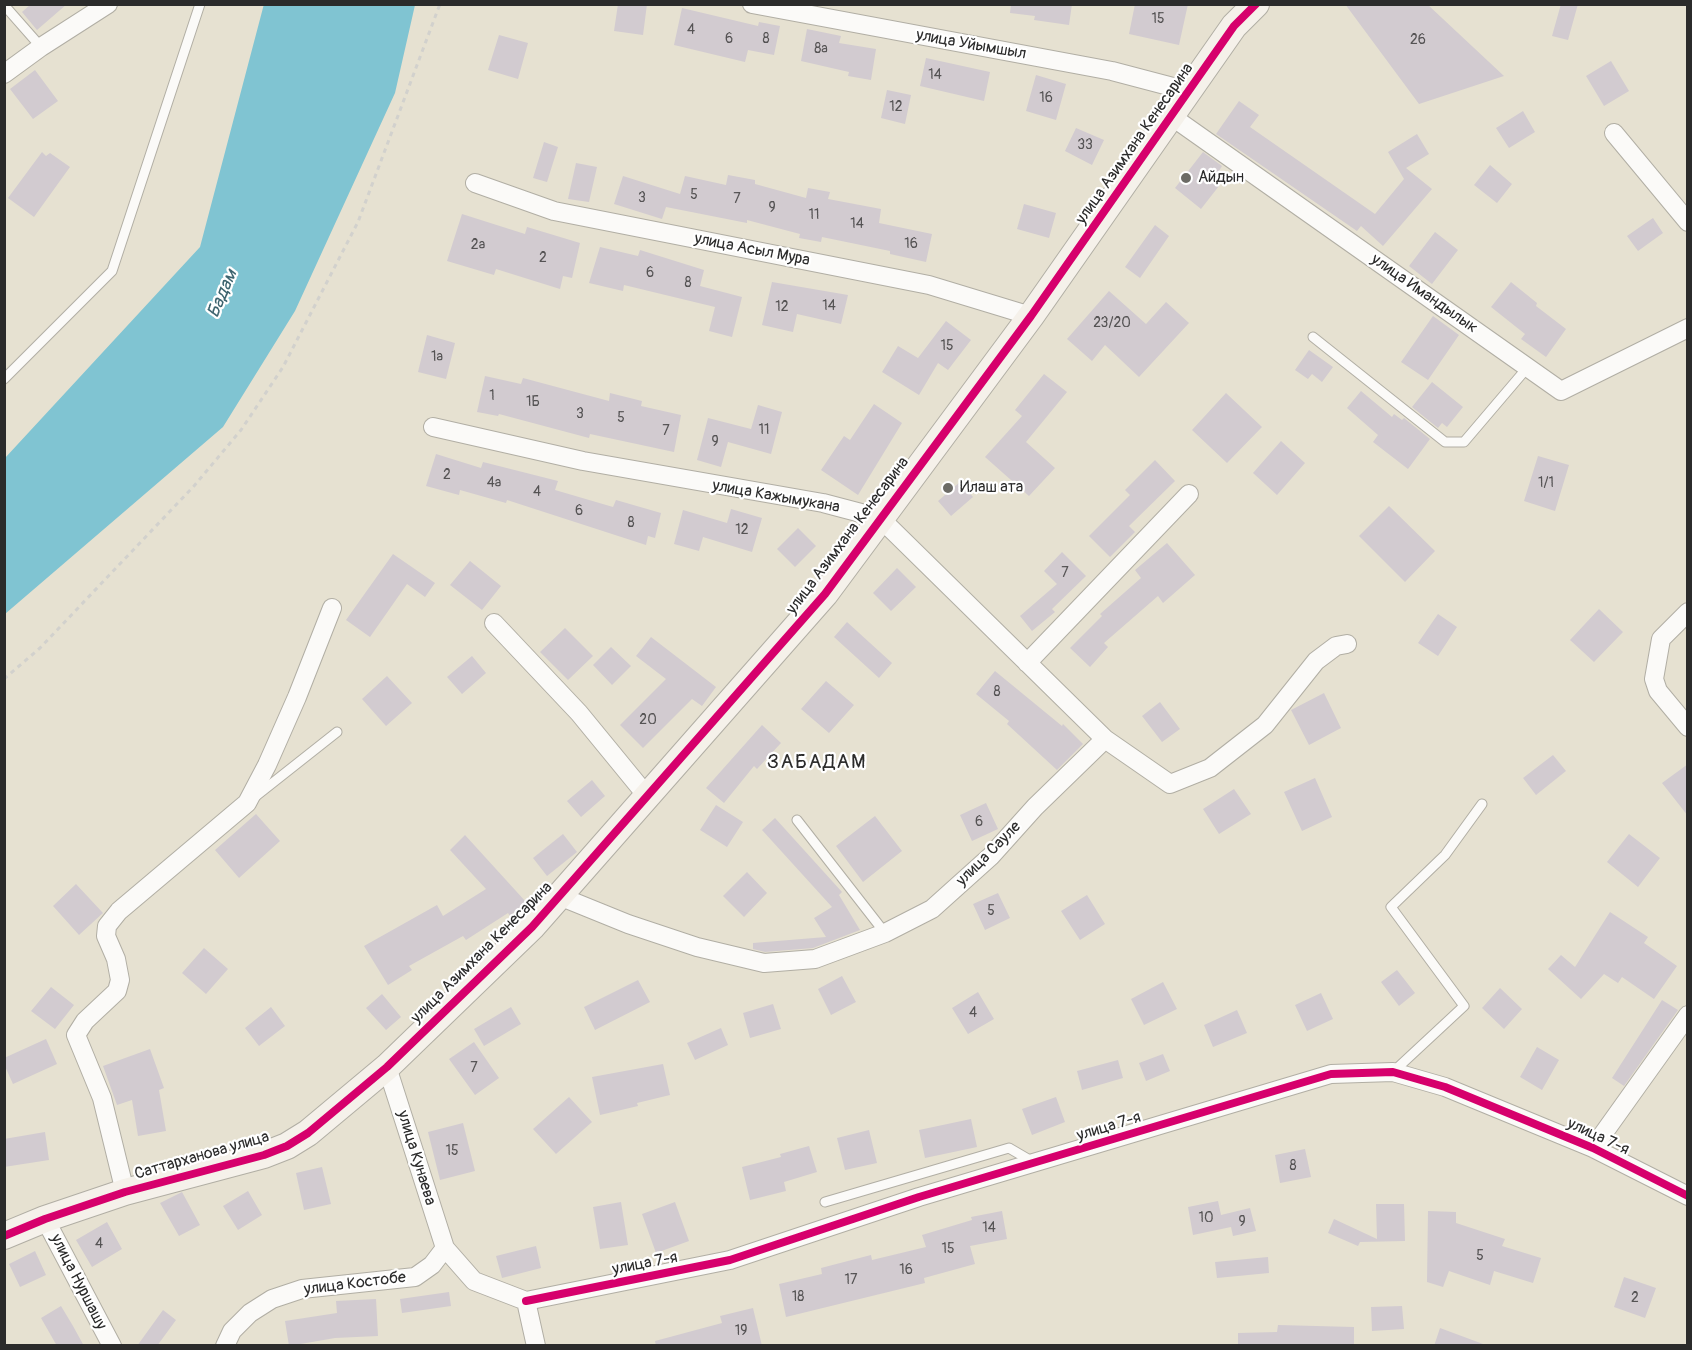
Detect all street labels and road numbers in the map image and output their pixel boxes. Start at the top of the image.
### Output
street label: улица Уйымшыл [914,26,1028,64]
street label: улица Азимхана Кенесарина [1072,60,1198,228]
street label: улица Асыл Мура [693,229,811,271]
street label: улица Имандылык [1367,250,1481,338]
street label: улица Азимхана Кенесарина [783,454,913,618]
street label: улица Кажымукана [711,476,841,518]
street label: улица Сауле [953,818,1025,890]
street label: улица Азимхана Кенесарина [407,878,557,1028]
street label: улица Кунаева [392,1108,440,1208]
street label: улица 7-я [1075,1108,1143,1146]
street label: улица 7-я [1564,1114,1632,1160]
street label: Саттарханова улица [133,1128,271,1184]
street label: улица Нуршашу [46,1231,110,1333]
street label: улица 7-я [611,1248,679,1280]
street label: улица Костобе [303,1268,407,1300]

